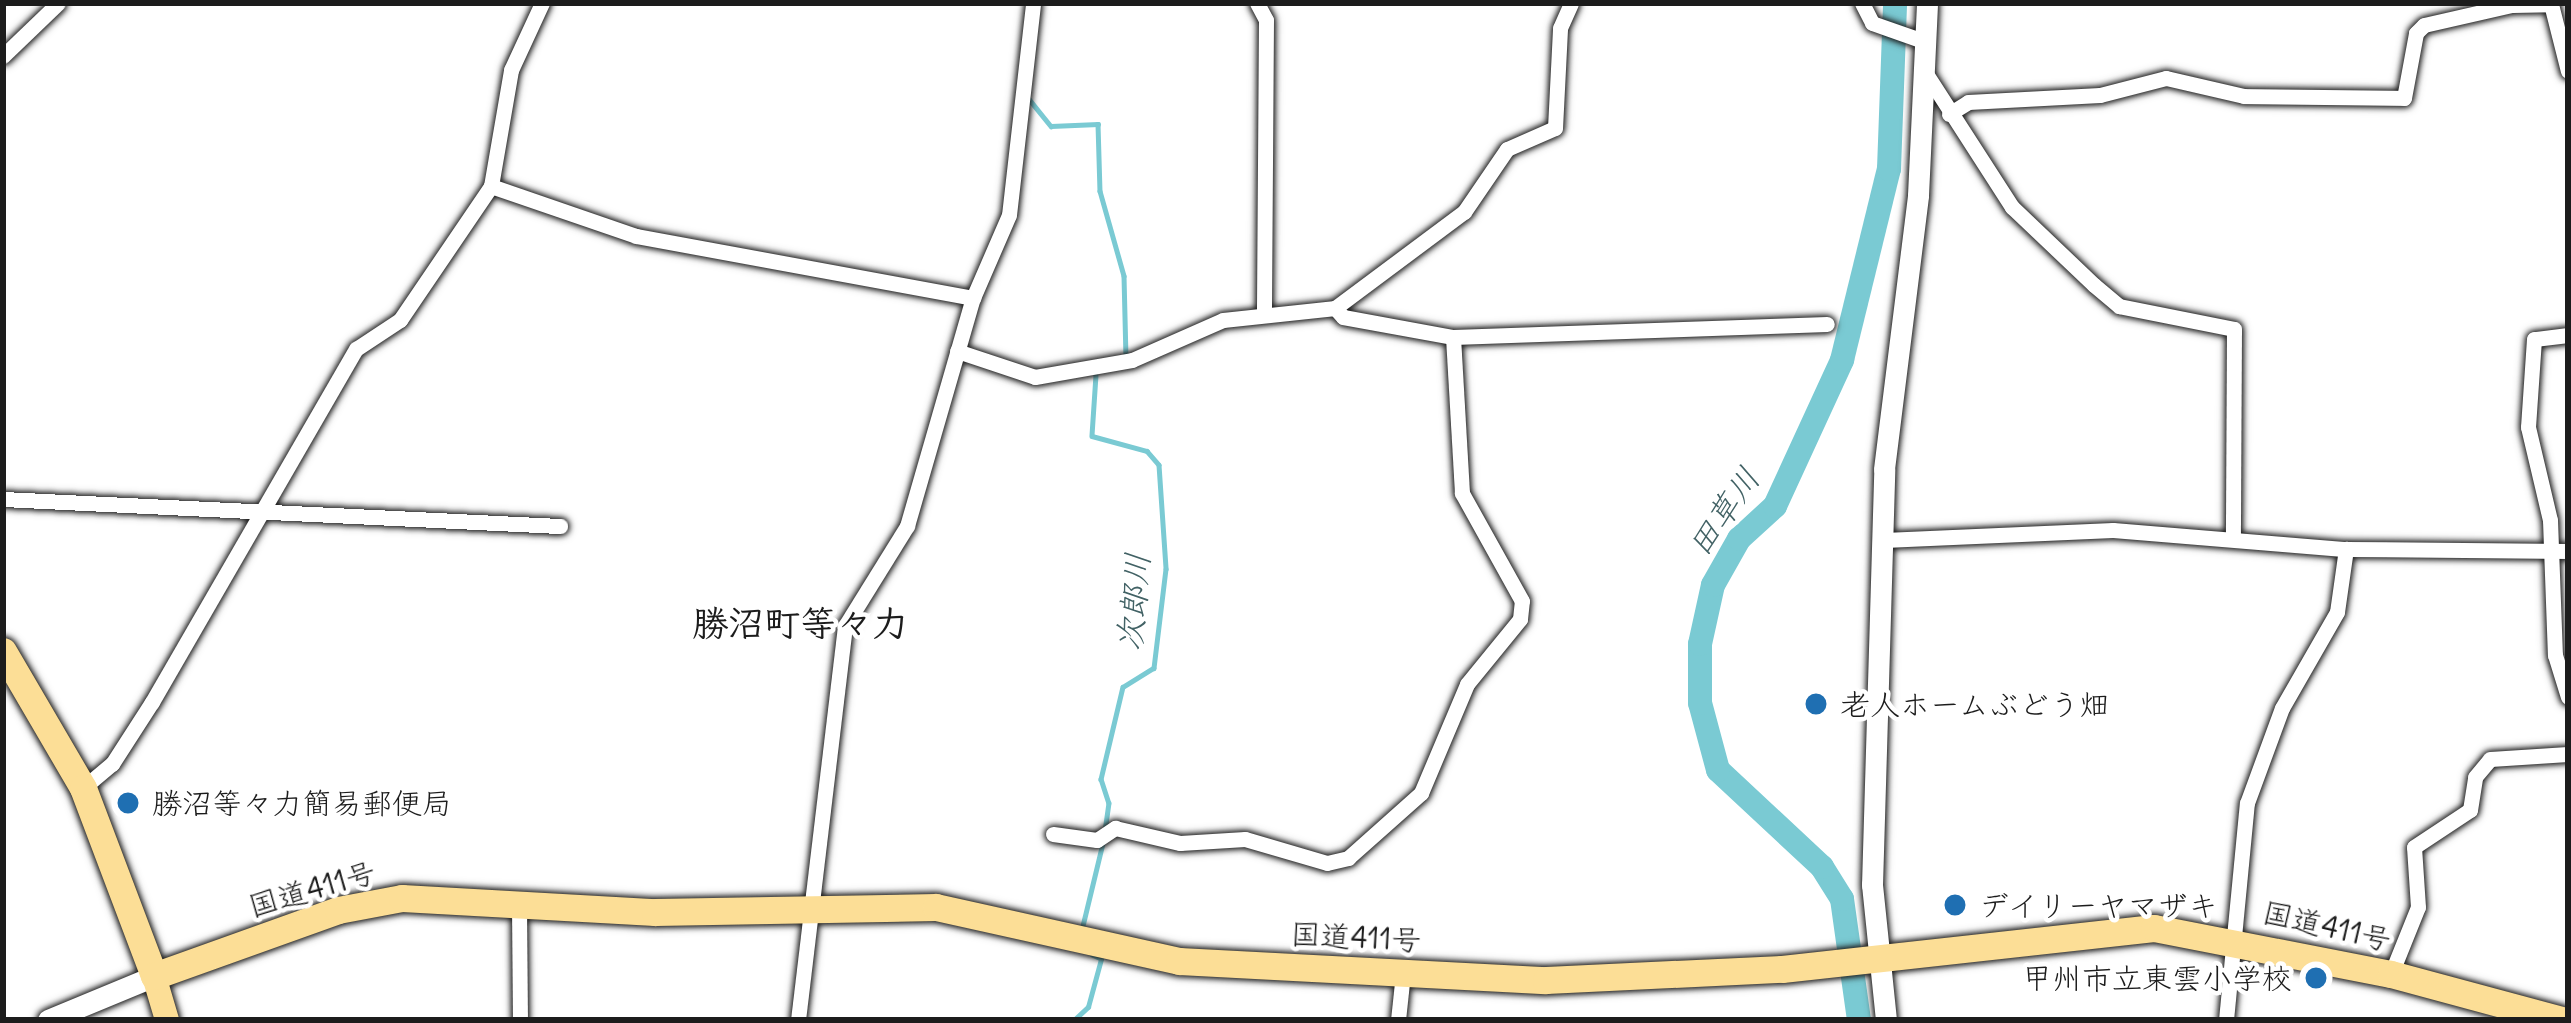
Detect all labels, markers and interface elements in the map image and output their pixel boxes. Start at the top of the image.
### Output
water label: 田草川 [1679,460,1769,564]
water label: 次郎川 [1110,551,1158,653]
district label: 勝沼町等々力 [692,602,908,646]
place label: 老人ホームぶどう畑 [1840,686,2110,722]
marker: 老人ホームぶどう畑 [1803,691,1829,717]
place label: 勝沼等々力簡易郵便局 [152,785,452,821]
marker: 勝沼等々力簡易郵便局 [115,790,141,816]
street label: 国道411号 [244,854,380,924]
place label: デイリーヤマザキ [1979,887,2219,923]
marker: デイリーヤマザキ [1942,892,1968,918]
street label: 国道411号 [2259,894,2395,958]
street label: 国道411号 [1290,916,1422,958]
place label: 甲州市立東雲小学校 [2022,960,2292,996]
marker: 甲州市立東雲小学校 [2303,965,2329,991]

